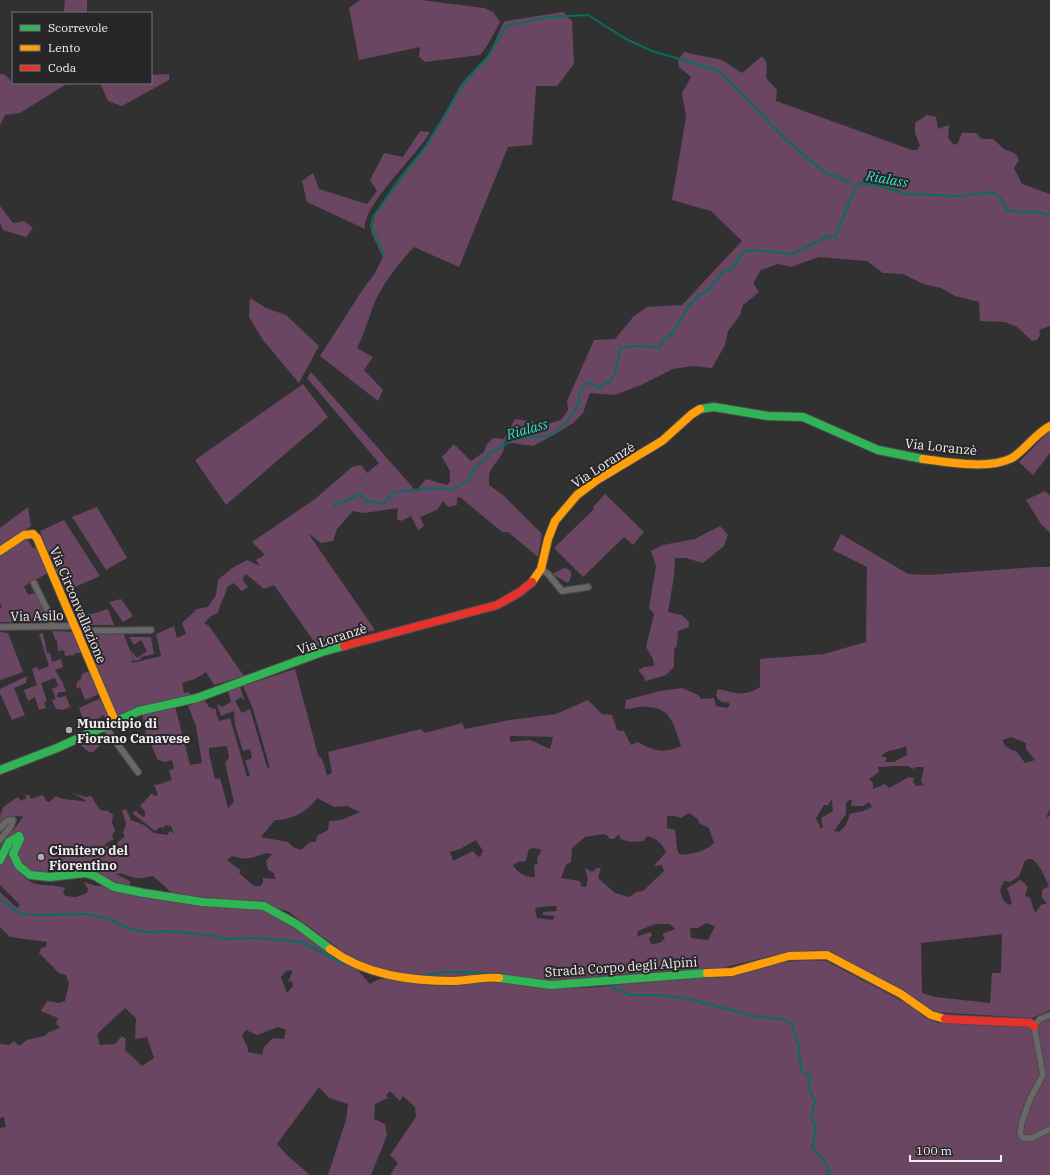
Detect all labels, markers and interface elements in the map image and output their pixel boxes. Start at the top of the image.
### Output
legend [12,12,152,84]
text: Scorrevole [48,20,108,35]
text: Lento [48,40,80,55]
text: Coda [48,60,77,75]
water label: Rialass [864,166,910,192]
water label: Rialass [503,414,551,444]
street label: Via Loranzè [904,435,978,459]
street label: Via Loranzè [568,438,638,492]
street label: Via Circonvallazione [46,544,110,666]
street label: Via Asilo [10,607,64,625]
street label: Via Loranzè [295,620,369,658]
place label: Municipio di Fiorano Canavese [77,715,190,747]
marker: Municipio di Fiorano Canavese [64,725,74,735]
place label: Cimitero del Fiorentino [49,842,128,874]
marker: Cimitero del Fiorentino [36,852,46,862]
street label: Strada Corpo degli Alpini [544,953,698,981]
scale bar [910,1137,1001,1163]
text: 100 m [916,1143,952,1158]

